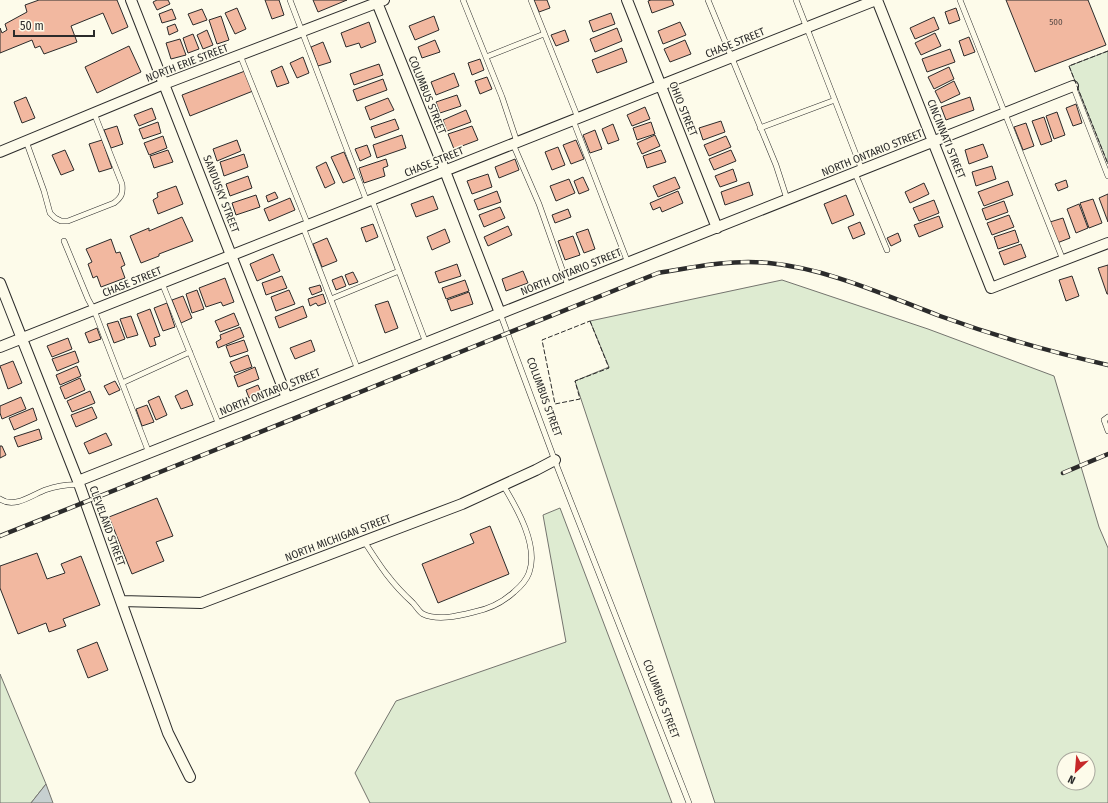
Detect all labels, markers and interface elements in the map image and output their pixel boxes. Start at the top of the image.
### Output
scale bar [14,12,94,38]
house number: 500 [1049,17,1063,27]
text: 50 m [20,19,44,33]
street label: CHASE STREET [703,25,767,61]
street label: NORTH ERIE STREET [144,41,231,85]
street label: COLUMBUS STREET [405,54,449,137]
street label: OHIO STREET [666,80,700,139]
street label: CINCINNATI STREET [924,97,968,181]
street label: NORTH ONTARIO STREET [820,126,925,179]
street label: CHASE STREET [402,144,466,180]
street label: SANDUSKY STREET [200,154,242,235]
street label: NORTH ONTARIO STREET [519,245,624,298]
street label: CHASE STREET [100,264,164,300]
street label: COLUMBUS STREET [524,356,565,439]
street label: NORTH ONTARIO STREET [218,365,323,418]
street label: CLEVELAND STREET [86,484,128,569]
street label: NORTH MICHIGAN STREET [283,511,394,564]
street label: COLUMBUS STREET [640,658,682,741]
north arrow [1056,751,1096,791]
text: N [1066,772,1078,787]

